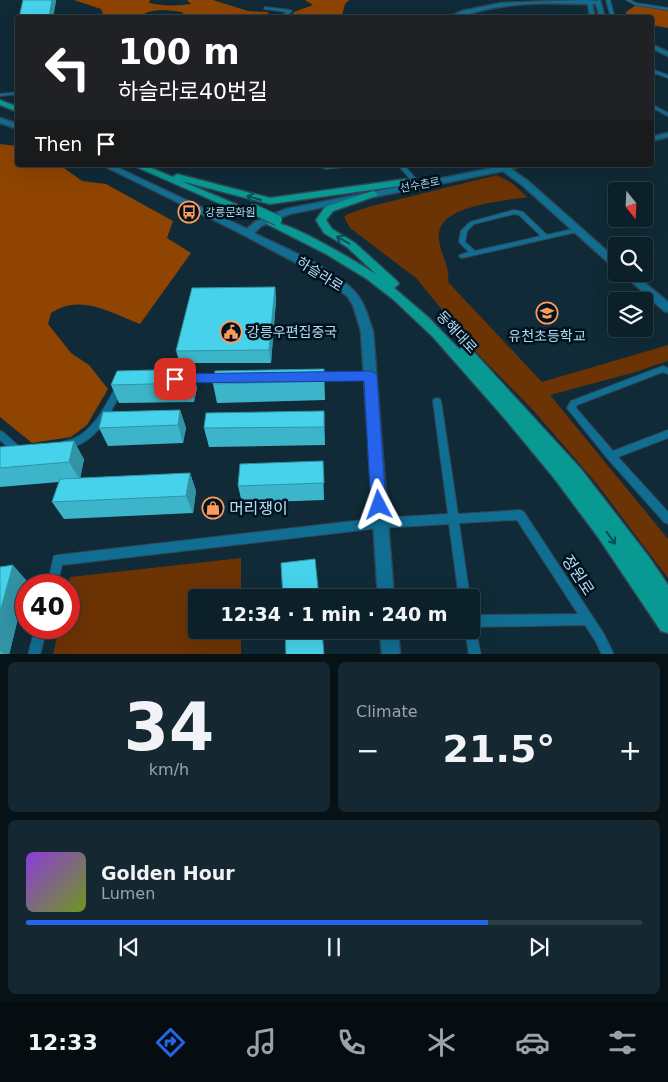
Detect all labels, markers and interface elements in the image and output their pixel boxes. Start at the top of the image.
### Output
text: 100 m [118,32,240,72]
icon: left [35,35,100,100]
text: 하슬라로40번길 [118,79,267,104]
icon: arrive [92,130,120,158]
text: Then [35,133,82,155]
street label: 선수촌로 [399,175,441,195]
north arrow [608,182,652,228]
map controls [608,182,653,337]
one-way arrow [247,193,263,203]
bus stop icon: 강릉문화원 [177,200,201,224]
place label: 강릉문화원 [205,206,256,219]
one-way arrow [337,235,351,245]
button: search [608,237,653,282]
street label: 하슬라로 [294,254,346,294]
button: layers [608,292,653,337]
school or university icon: 유천초등학교 [535,301,559,325]
street label: 동해대로 [434,308,480,356]
public building icon: 강릉우편집중국 [219,320,243,344]
place label: 강릉우편집중국 [247,324,337,340]
place label: 유천초등학교 [508,328,586,344]
pin [154,358,196,400]
icon: arrive [161,365,189,393]
position arrow [352,478,404,530]
shop icon: 머리쟁이 [201,496,225,520]
place label: 머리쟁이 [229,499,288,518]
one-way arrow [606,531,616,545]
street label: 정원로 [558,551,598,599]
speed limit sign: 40 [15,574,80,639]
text: 12:34 · 1 min · 240 m [220,603,448,625]
text: 34 [124,690,214,765]
text: Climate [356,702,418,721]
text: 21.5° [443,727,555,771]
text: − [356,734,379,767]
text: + [619,734,642,767]
text: km/h [149,760,189,779]
text: Golden Hour [101,862,235,884]
text: Lumen [101,884,155,903]
icon: previous [115,933,143,961]
icon: pause [320,933,348,961]
icon: next [525,933,553,961]
icon: directions [153,1025,188,1060]
icon: music [244,1025,279,1060]
icon: phone [334,1025,369,1060]
icon: climate [424,1025,459,1060]
icon: car [515,1025,550,1060]
icon: filters [605,1025,640,1060]
text: 12:33 [28,1030,98,1055]

